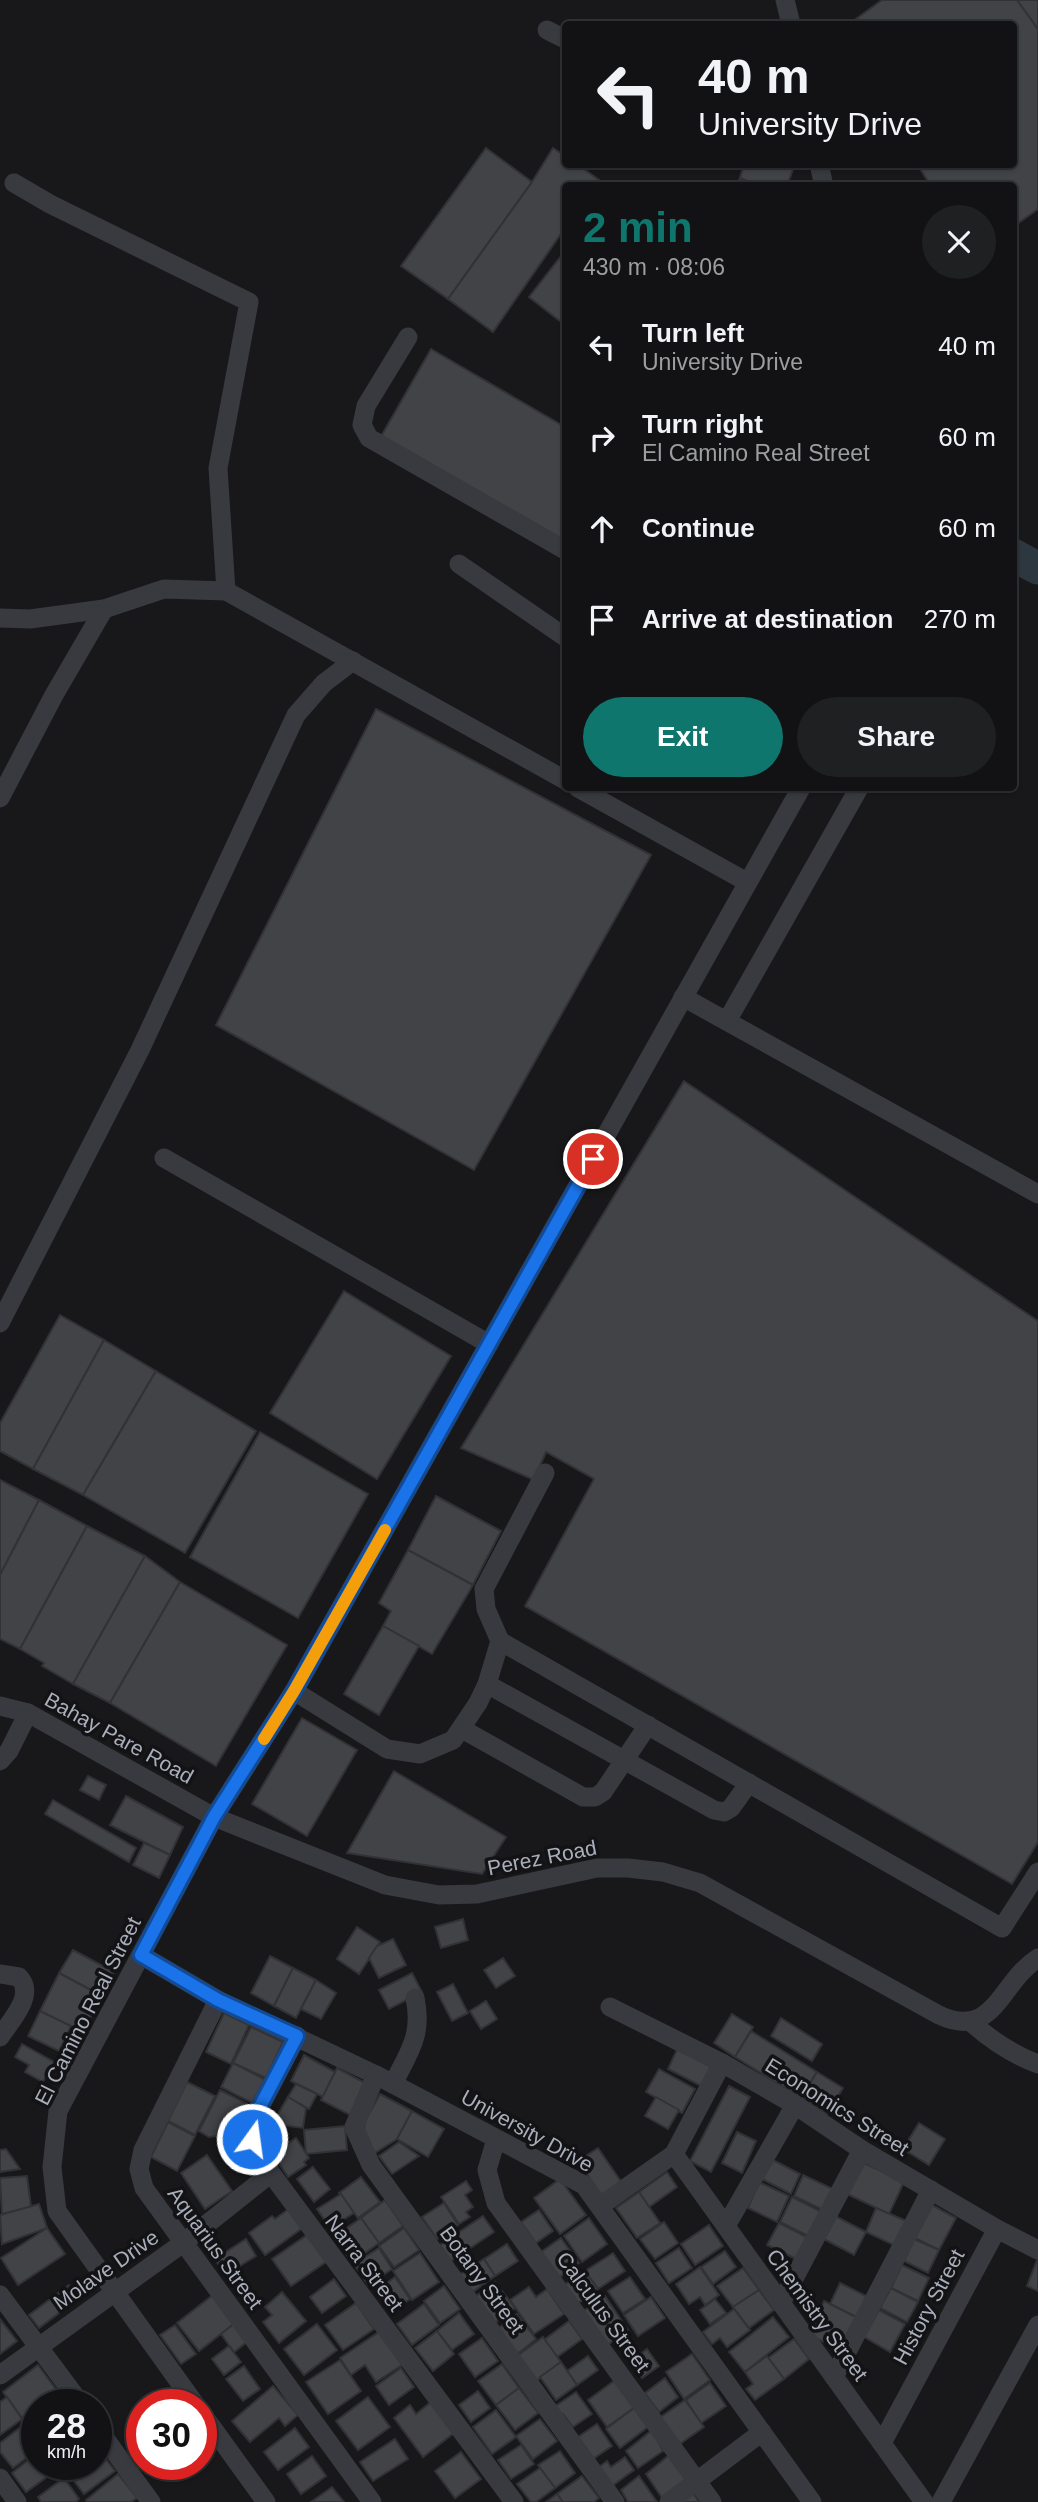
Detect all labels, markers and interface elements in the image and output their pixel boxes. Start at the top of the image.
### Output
icon: left [583,49,674,140]
text: 40 m [698,49,810,103]
text: University Drive [698,106,922,142]
text: 2 min [583,204,693,251]
button: close [922,205,996,279]
text: 430 m · 08:06 [583,254,725,280]
text: Turn left [642,318,744,348]
icon: left [583,328,621,366]
text: 40 m [938,331,996,361]
text: University Drive [642,349,803,375]
text: Turn right [642,409,763,439]
icon: right [583,419,621,457]
text: 60 m [938,422,996,452]
text: El Camino Real Street [642,440,870,466]
icon: ahead [583,510,621,548]
text: Continue [642,513,755,543]
text: 60 m [938,513,996,543]
icon: arrive [583,601,621,639]
text: Arrive at destination [642,604,893,634]
text: 270 m [924,604,996,634]
button: Exit [583,697,783,777]
button: Share [797,697,996,777]
pin [563,1129,623,1189]
icon: arrive [574,1140,612,1178]
street label: Bahay Pare Road [41,1687,197,1788]
street label: Perez Road [485,1836,599,1879]
street label: El Camino Real Street [30,1913,145,2109]
street label: Economics Street [761,2053,913,2160]
street label: University Drive [457,2085,597,2176]
position arrow [215,2102,289,2176]
street label: Aquarius Street [164,2182,267,2313]
street label: Narra Street [321,2210,408,2315]
street label: Botany Street [436,2221,529,2338]
street label: Molave Drive [49,2225,163,2314]
street label: Chemistry Street [762,2245,873,2385]
street label: History Street [889,2245,969,2368]
street label: Calculus Street [552,2247,655,2376]
speed limit sign: 30 [126,2389,217,2480]
text: 28 [47,2406,86,2445]
text: km/h [47,2442,86,2462]

